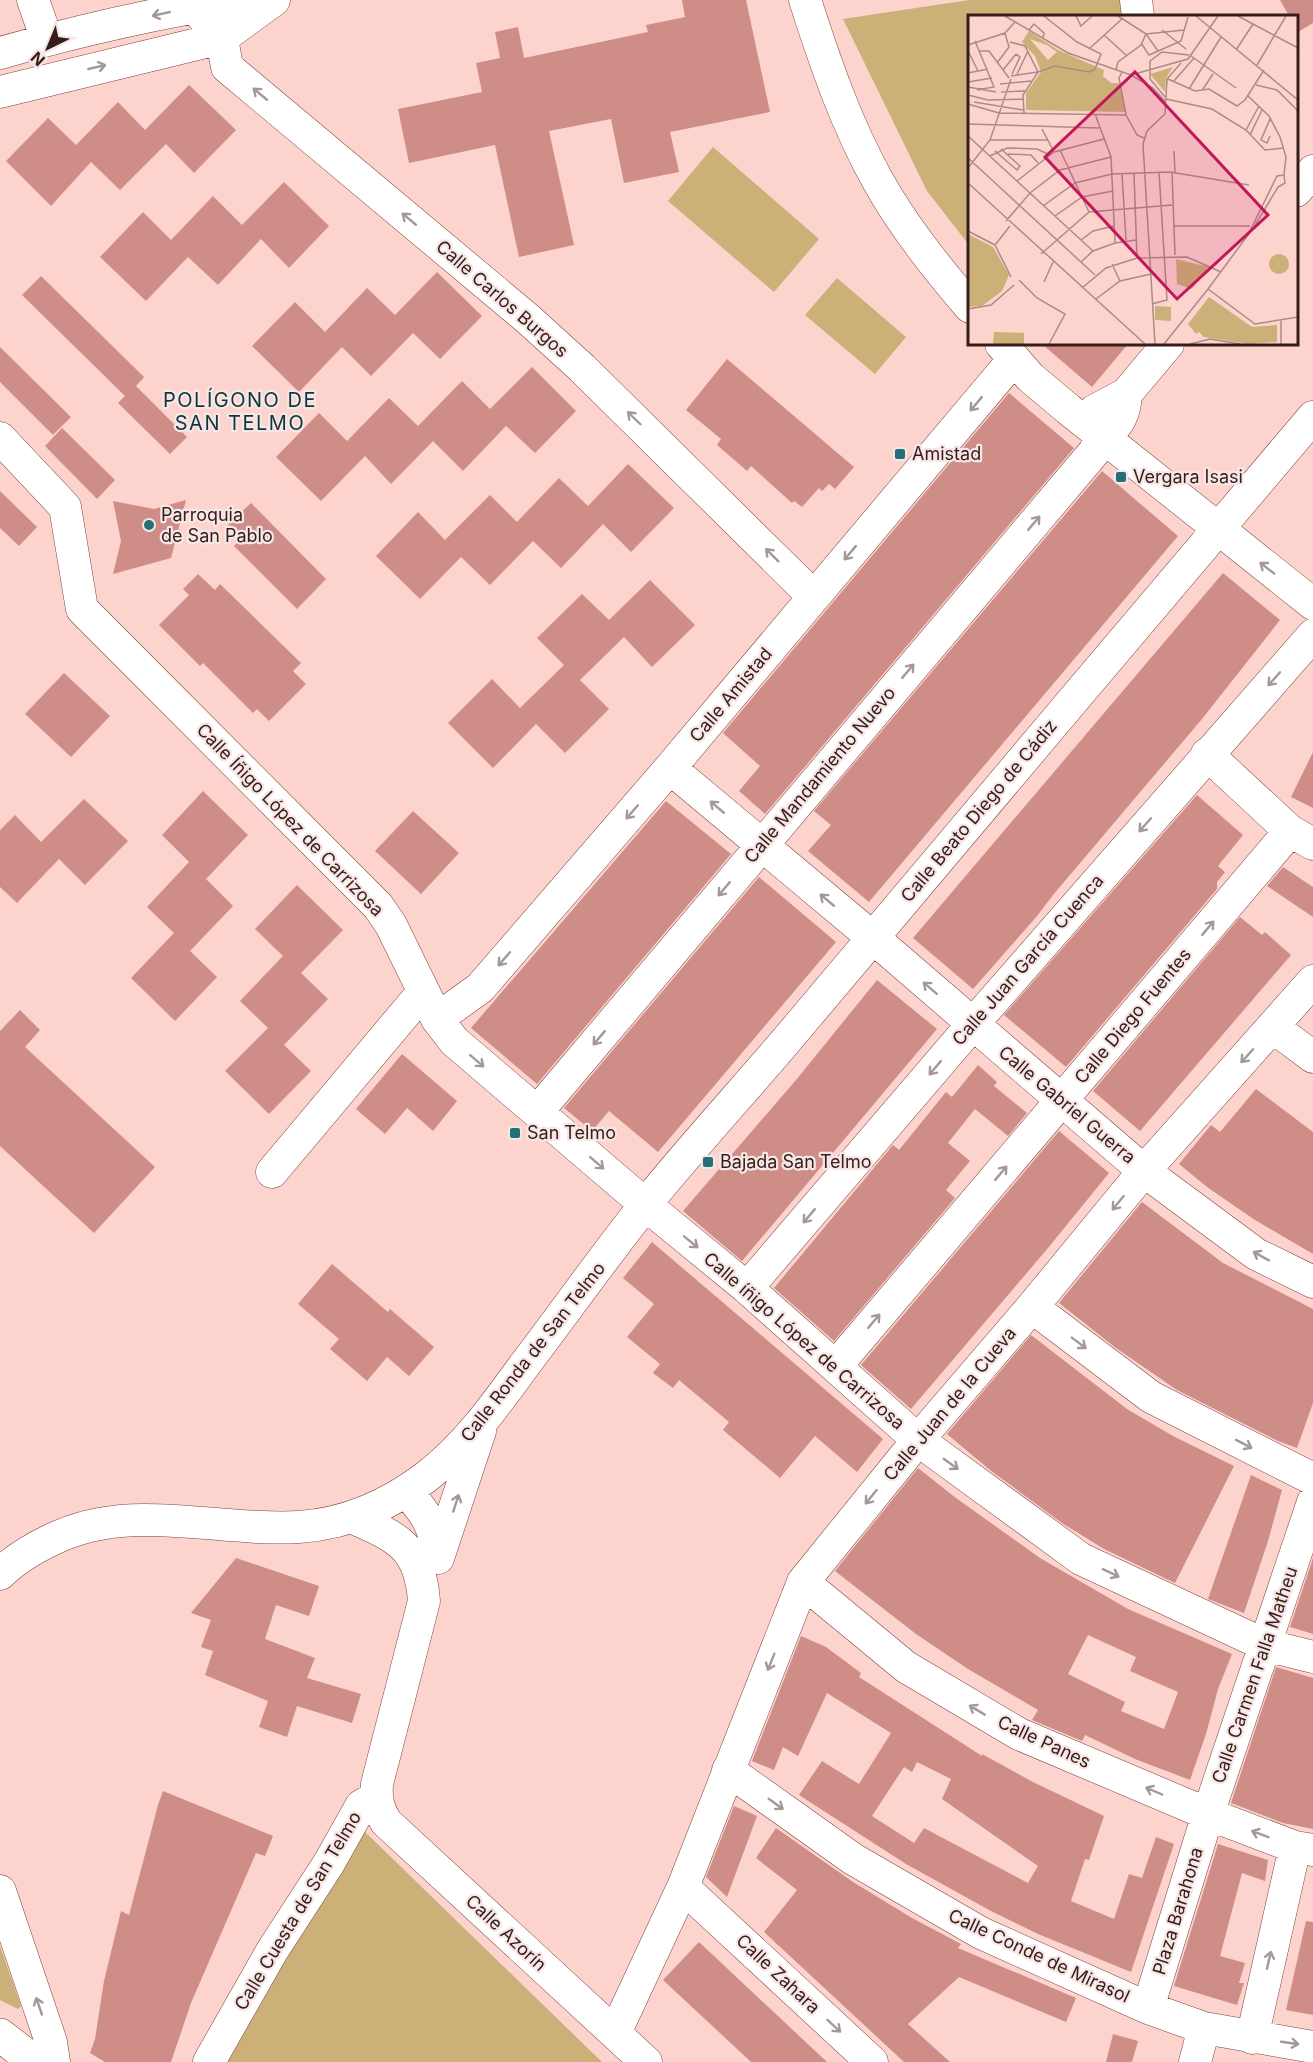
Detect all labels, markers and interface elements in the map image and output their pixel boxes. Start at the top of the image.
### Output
one-way arrow [152,9,172,20]
inset map [968,15,1298,345]
north arrow [18,18,78,78]
text: N [26,47,49,70]
one-way arrow [88,61,107,73]
one-way arrow [252,87,268,100]
one-way arrow [402,212,417,226]
street label: Calle Carlos Burgos [432,236,573,362]
district label: POLÍGONO DE SAN TELMO [163,387,317,435]
one-way arrow [969,396,983,411]
one-way arrow [626,410,641,425]
place label: Amistad [912,443,981,464]
marker: Amistad [893,447,907,461]
place label: Vergara Isasi [1133,466,1243,487]
marker: Vergara Isasi [1114,470,1128,484]
place label: Parroquia de San Pablo [161,504,273,546]
one-way arrow [1027,516,1041,531]
marker: Parroquia de San Pablo [142,518,156,532]
one-way arrow [843,545,857,560]
one-way arrow [764,548,779,563]
one-way arrow [1259,562,1275,575]
street label: Calle Amistad [685,643,776,746]
one-way arrow [901,664,915,679]
one-way arrow [1267,671,1281,686]
street label: Calle Mandamiento Nuevo [740,682,899,867]
street label: Calle Beato Diego de Cádiz [896,715,1061,906]
street label: Calle Íñigo López de Carrizosa [193,718,389,920]
one-way arrow [709,800,725,813]
one-way arrow [625,804,639,819]
one-way arrow [1138,818,1152,833]
street label: Calle Juan García Cuenca [948,870,1108,1049]
one-way arrow [717,881,731,896]
one-way arrow [820,893,835,907]
one-way arrow [1201,921,1215,936]
street label: Calle Diego Fuentes [1070,944,1195,1087]
one-way arrow [497,951,511,966]
one-way arrow [923,981,938,995]
one-way arrow [592,1030,605,1046]
street label: Calle Gabriel Guerra [995,1041,1140,1168]
one-way arrow [1240,1049,1254,1064]
one-way arrow [469,1054,485,1067]
one-way arrow [928,1060,942,1075]
place label: San Telmo [527,1122,616,1143]
marker: San Telmo [508,1126,522,1140]
place label: Bajada San Telmo [720,1151,872,1172]
marker: Bajada San Telmo [701,1155,715,1169]
one-way arrow [589,1157,605,1170]
one-way arrow [994,1165,1007,1181]
one-way arrow [1112,1194,1125,1210]
one-way arrow [802,1208,815,1224]
one-way arrow [683,1235,698,1249]
street label: Calle íñigo López de Carrizosa [700,1248,909,1434]
one-way arrow [1253,1250,1270,1262]
street label: Calle Ronda de San Telmo [456,1258,609,1446]
one-way arrow [867,1314,881,1329]
street label: Calle Juan de la Cueva [879,1322,1020,1485]
one-way arrow [1070,1336,1086,1349]
one-way arrow [1235,1439,1253,1450]
one-way arrow [942,1458,958,1470]
one-way arrow [865,1489,878,1505]
one-way arrow [451,1494,462,1513]
street label: Calle Carmen Falla Matheu [1207,1564,1302,1786]
one-way arrow [1102,1568,1120,1580]
one-way arrow [765,1652,776,1671]
one-way arrow [969,1703,986,1715]
street label: Calle Panes [995,1711,1094,1772]
one-way arrow [1145,1785,1164,1796]
one-way arrow [767,1798,783,1810]
street label: Calle Cuesta de San Telmo [230,1808,365,2014]
one-way arrow [1251,1828,1270,1839]
street label: Plaza Barahona [1148,1845,1207,1977]
street label: Calle Azorín [462,1890,551,1975]
street label: Calle Conde de Mirasol [945,1904,1133,2007]
street label: Calle Zahara [732,1930,824,2018]
one-way arrow [1264,1951,1275,1970]
one-way arrow [32,1997,43,2016]
one-way arrow [826,2019,841,2034]
one-way arrow [1280,2038,1300,2049]

